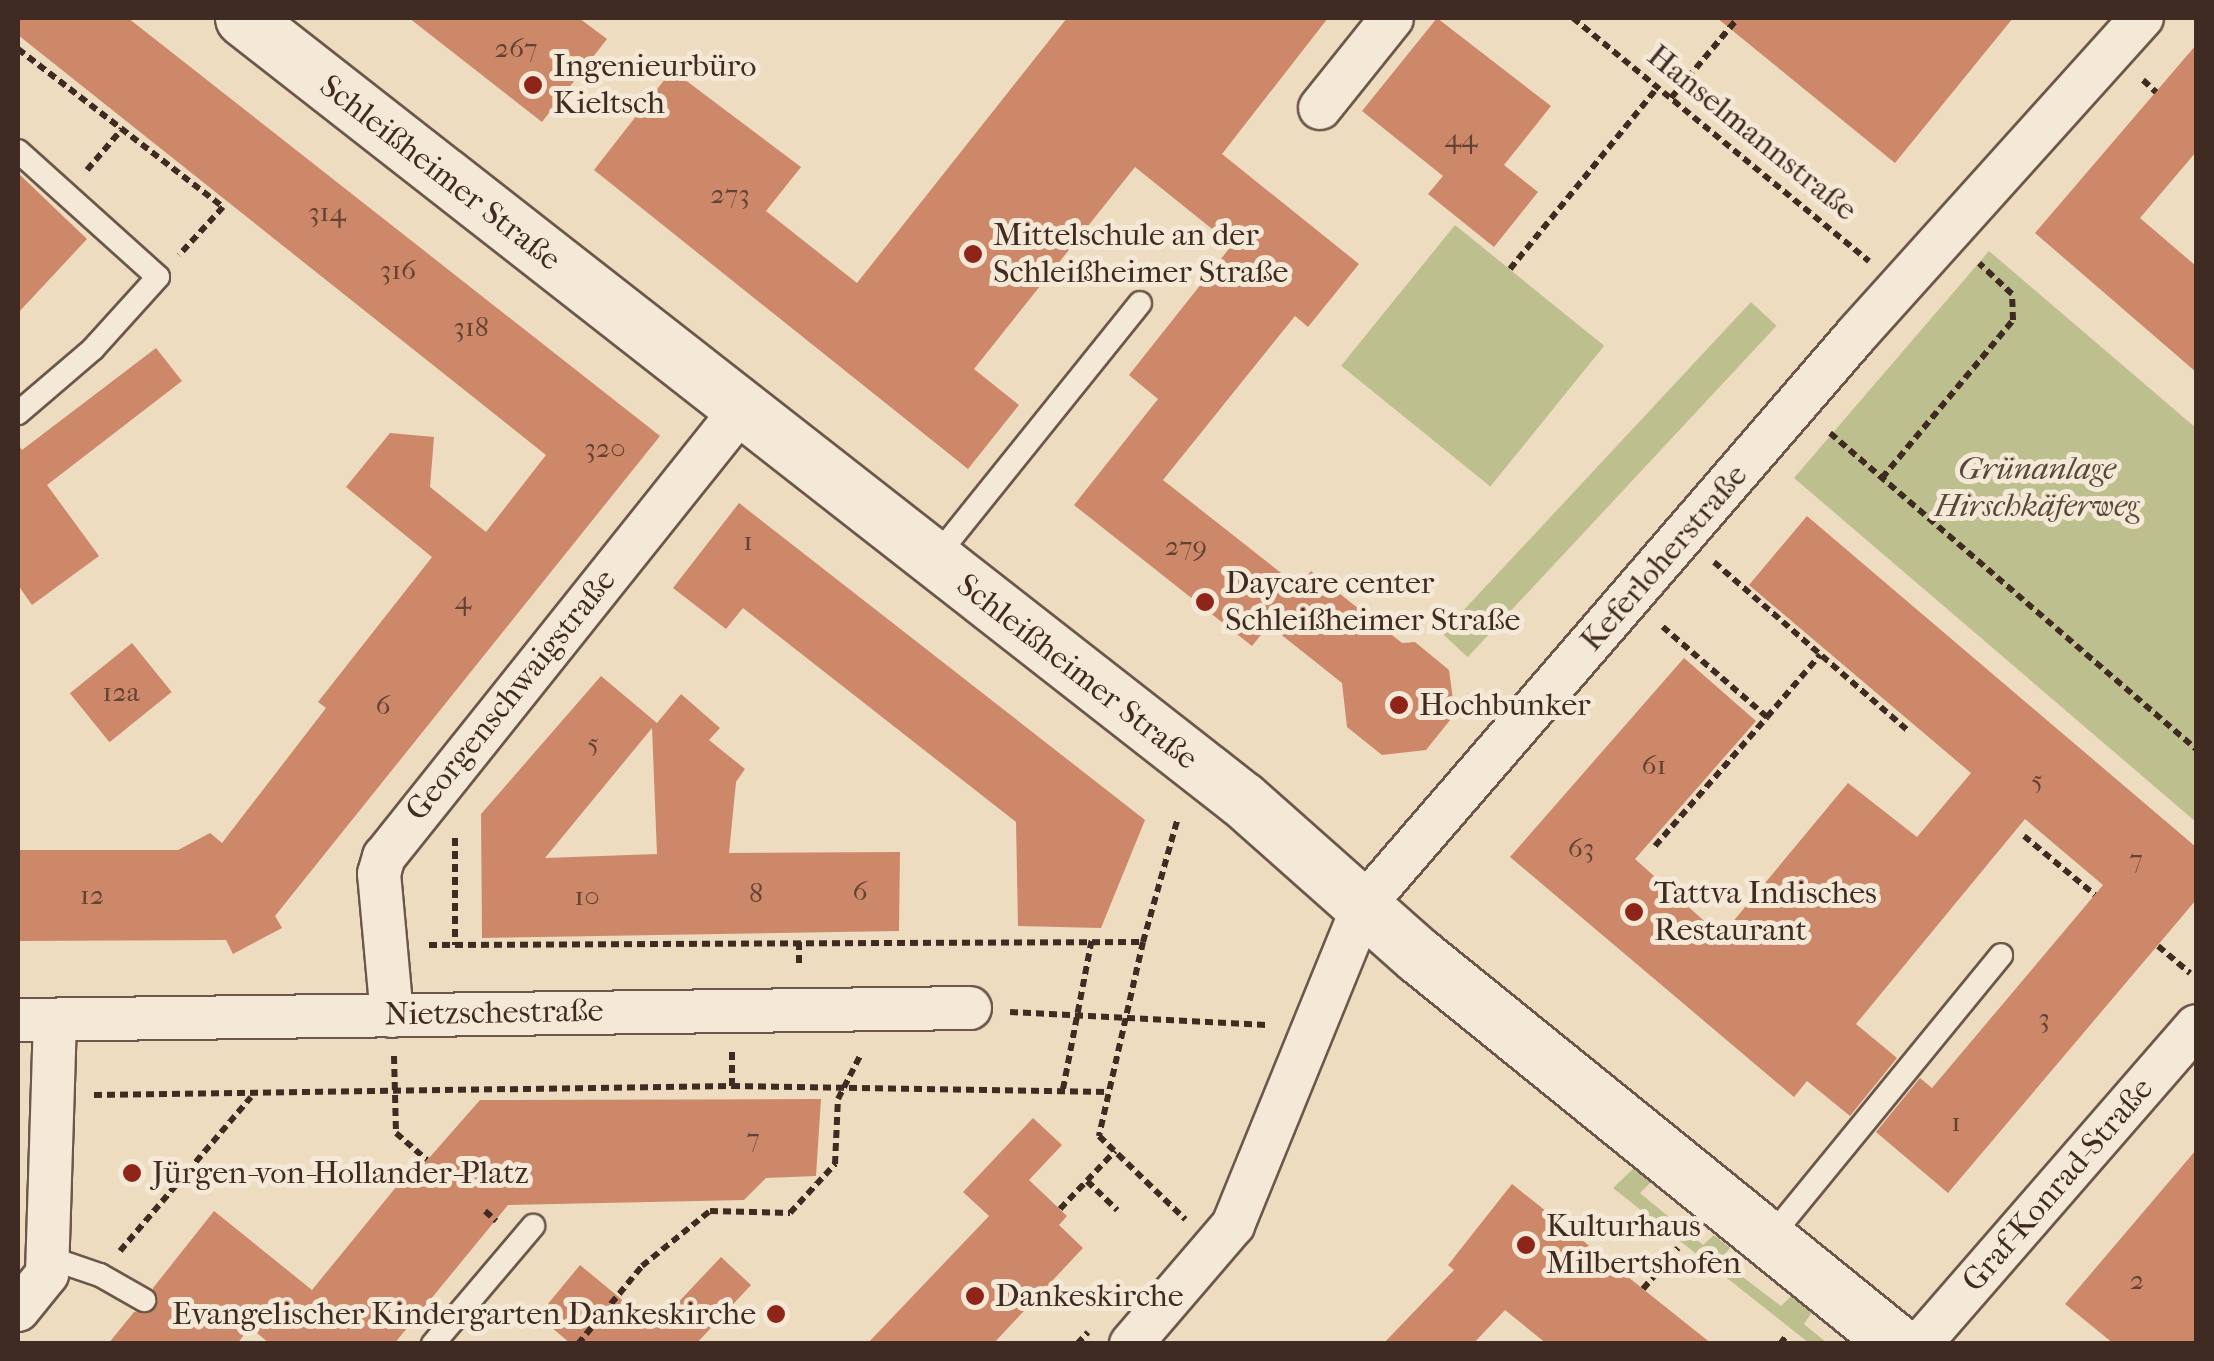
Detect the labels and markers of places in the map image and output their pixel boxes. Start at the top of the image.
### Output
place label: Ingenieurbüro Kieltsch [553,48,756,123]
marker: Ingenieurbüro Kieltsch [522,74,544,96]
place label: Mittelschule an der Schleißheimer Straße [993,217,1288,292]
marker: Mittelschule an der Schleißheimer Straße [962,243,984,265]
place label: Daycare center Schleißheimer Straße [1225,565,1520,640]
marker: Daycare center Schleißheimer Straße [1194,591,1216,613]
place label: Hochbunker [1419,686,1591,724]
marker: Hochbunker [1388,694,1410,716]
place label: Tattva Indisches Restaurant [1654,875,1877,950]
marker: Tattva Indisches Restaurant [1623,901,1645,923]
place label: Jürgen-von-Hollander-Platz [152,1154,529,1192]
marker: Jürgen-von-Hollander-Platz [121,1162,143,1184]
place label: Kulturhaus Milbertshofen [1546,1208,1741,1283]
marker: Kulturhaus Milbertshofen [1515,1234,1537,1256]
place label: Dankeskirche [995,1277,1184,1315]
marker: Dankeskirche [964,1285,986,1307]
place label: Evangelischer Kindergarten Dankeskirche [172,1295,756,1333]
marker: Evangelischer Kindergarten Dankeskirche [765,1303,787,1325]

